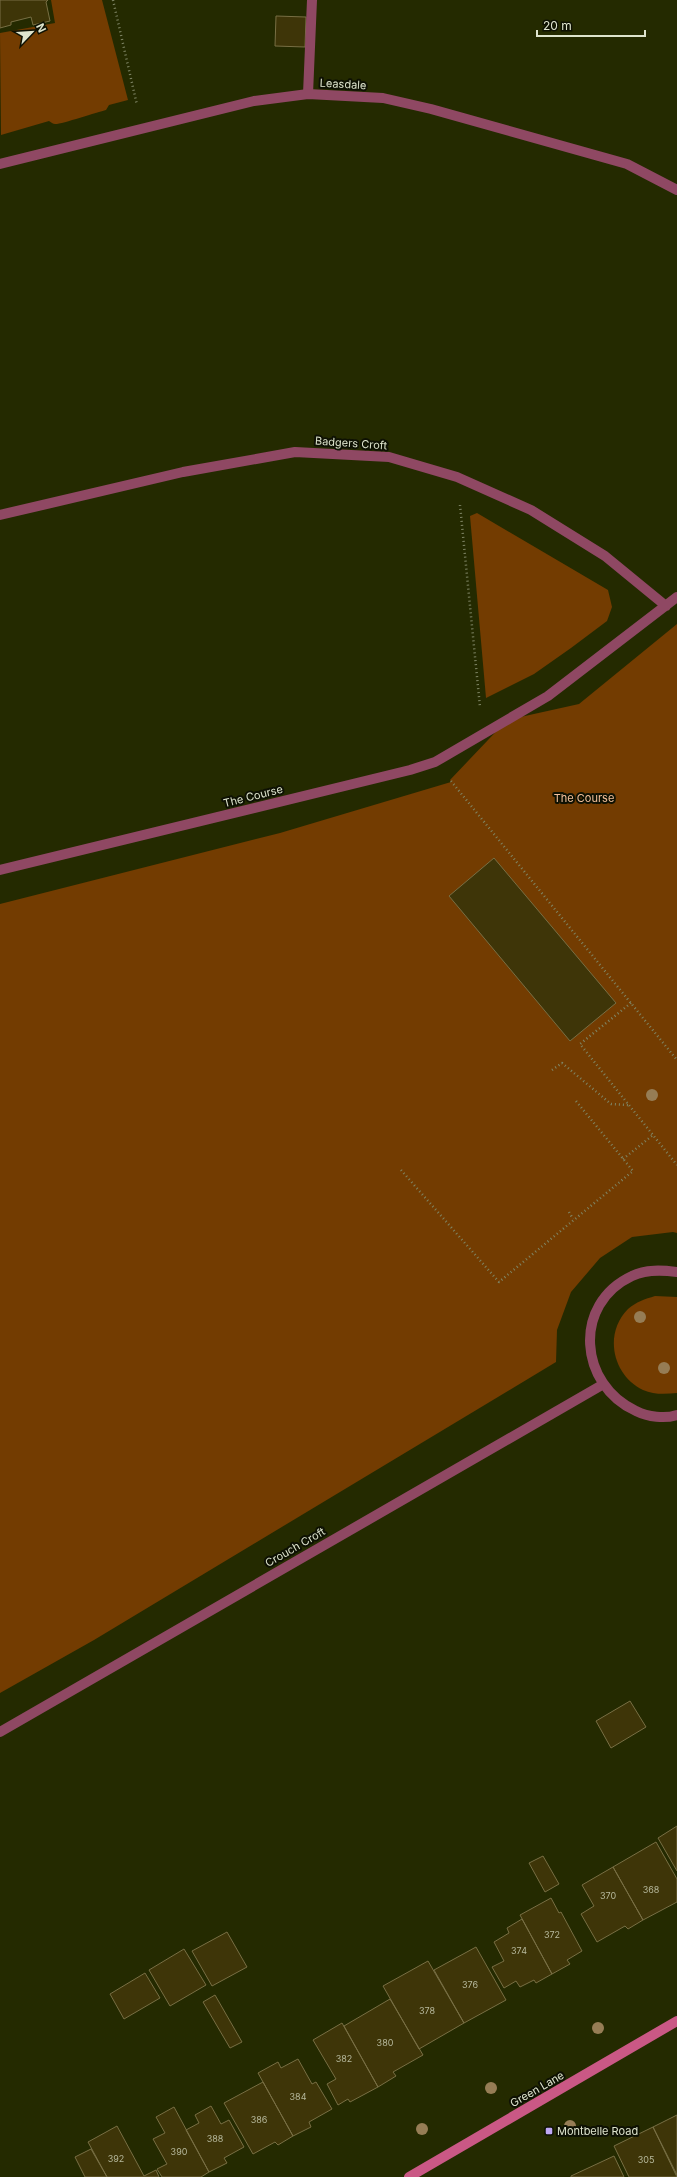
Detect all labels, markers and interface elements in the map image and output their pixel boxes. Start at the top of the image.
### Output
north arrow [12,12,52,52]
scale bar [537,12,645,38]
text: 20 m [543,18,572,33]
text: N [33,21,49,35]
street label: Leasdale [319,76,367,92]
street label: Badgers Croft [314,433,388,453]
street label: The Course [222,782,284,810]
park label: The Course [554,791,614,805]
street label: Crouch Croft [263,1524,328,1570]
house number: 368 [643,1884,660,1895]
house number: 370 [600,1890,616,1901]
house number: 372 [544,1929,560,1940]
house number: 374 [511,1945,527,1956]
house number: 376 [462,1979,478,1990]
house number: 378 [419,2005,435,2016]
house number: 380 [377,2037,394,2048]
house number: 382 [336,2053,352,2064]
street label: Green Lane [508,2068,566,2110]
house number: 384 [290,2091,307,2102]
house number: 386 [251,2114,268,2125]
place label: Montbelle Road [557,2124,638,2138]
marker: Montbelle Road [544,2126,554,2136]
house number: 388 [207,2133,224,2144]
house number: 390 [171,2146,188,2157]
house number: 392 [108,2153,124,2164]
house number: 305 [638,2154,654,2165]

